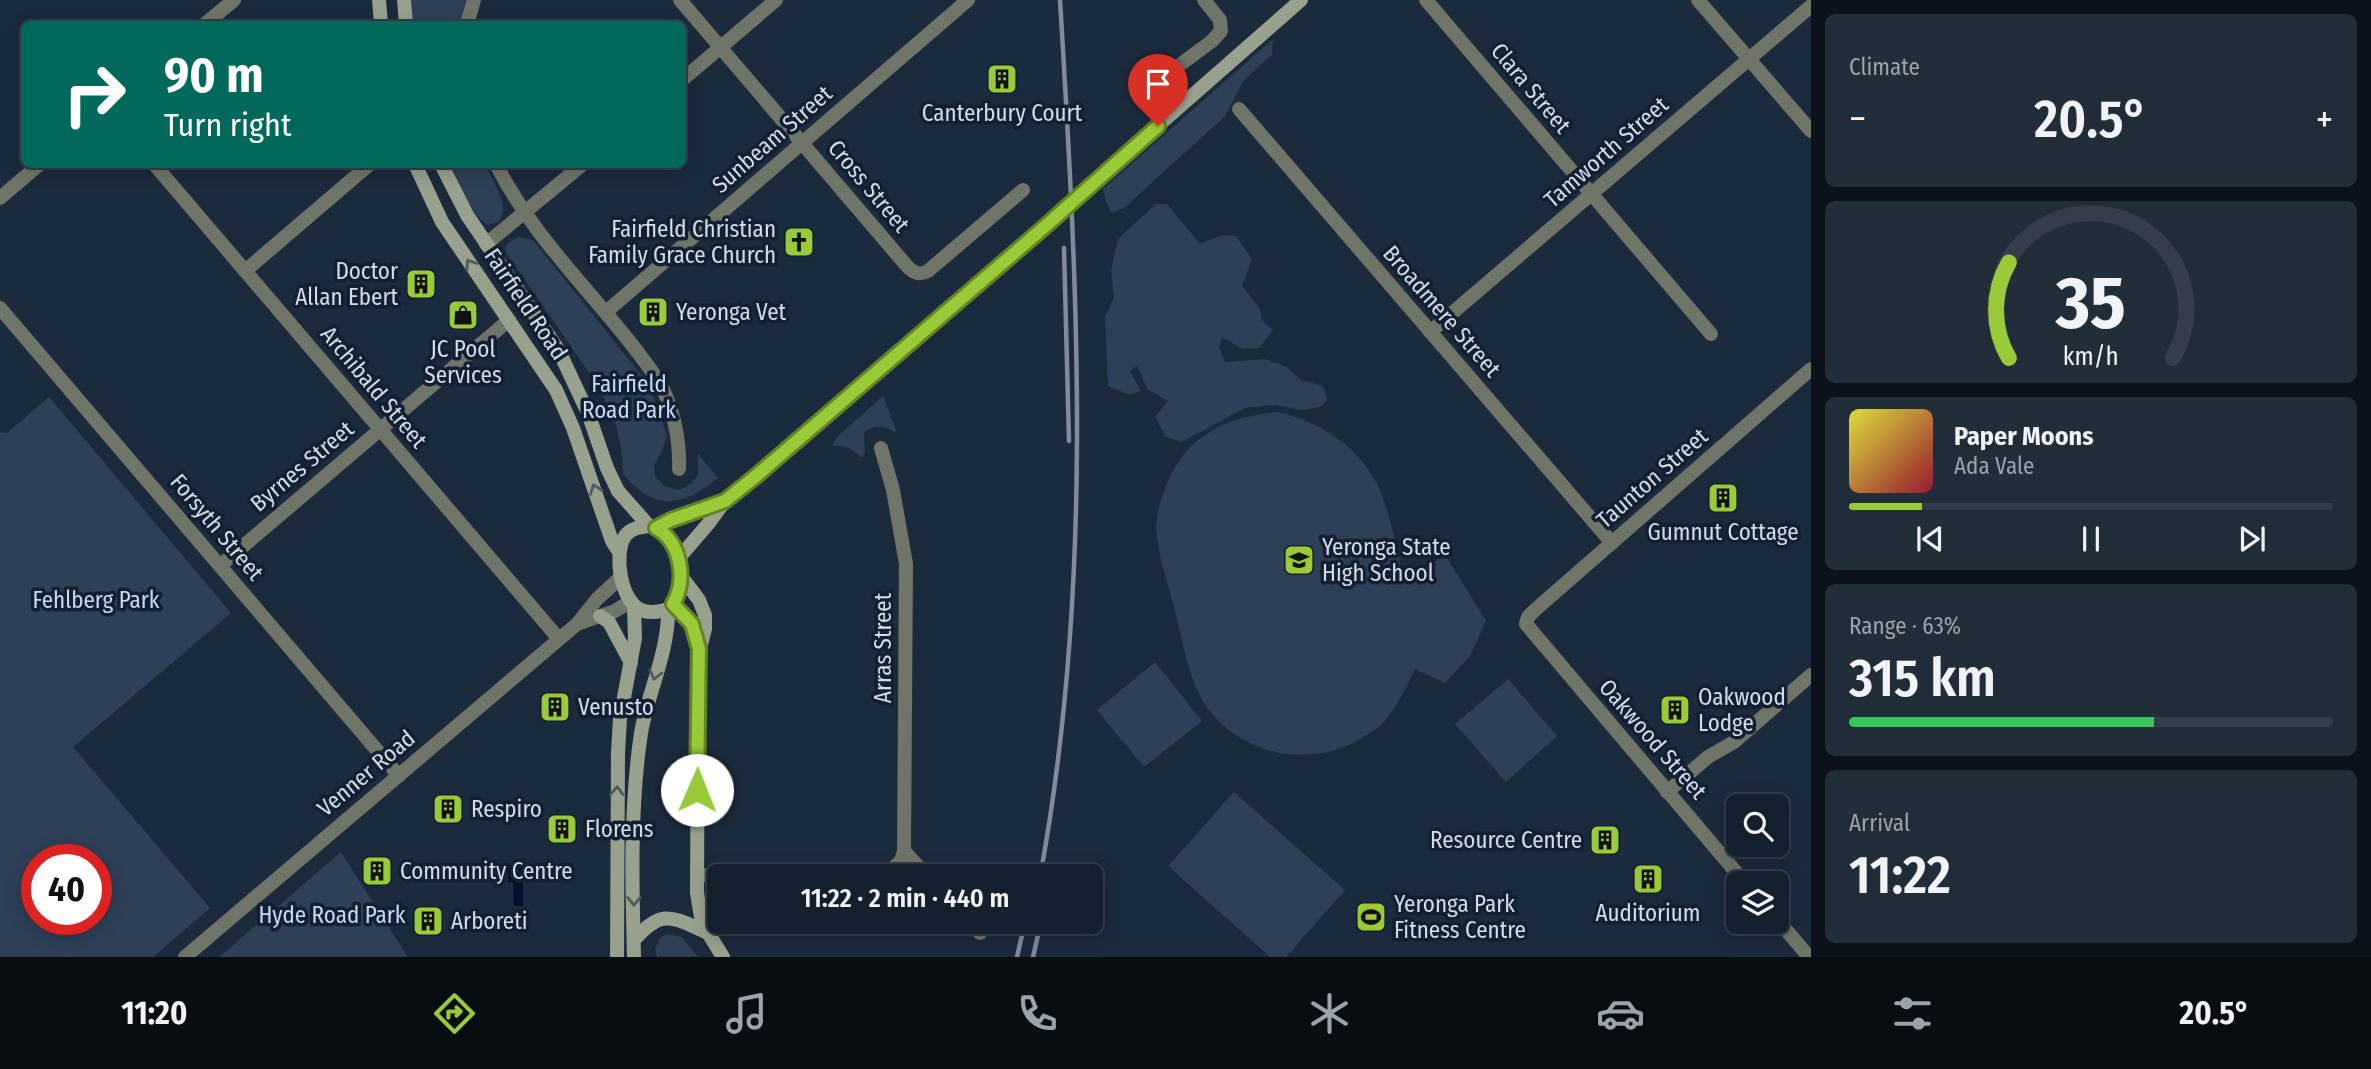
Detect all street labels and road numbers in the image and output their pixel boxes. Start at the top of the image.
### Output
street label: Clara Street [1485,37,1577,139]
street label: Sunbeam Street [706,79,838,199]
street label: Tamworth Street [1538,90,1674,213]
street label: Cross Street [822,134,916,238]
street label: Broadmere Street [1377,239,1507,383]
street label: Fairfield Road [478,243,574,365]
street label: Archibald Street [315,320,433,454]
street label: Byrnes Street [245,414,360,517]
street label: Taunton Street [1591,422,1714,534]
street label: Forsyth Street [164,468,270,586]
street label: Arras Street [869,592,897,703]
street label: Oakwood Street [1593,673,1713,805]
street label: Venner Road [311,724,421,822]

